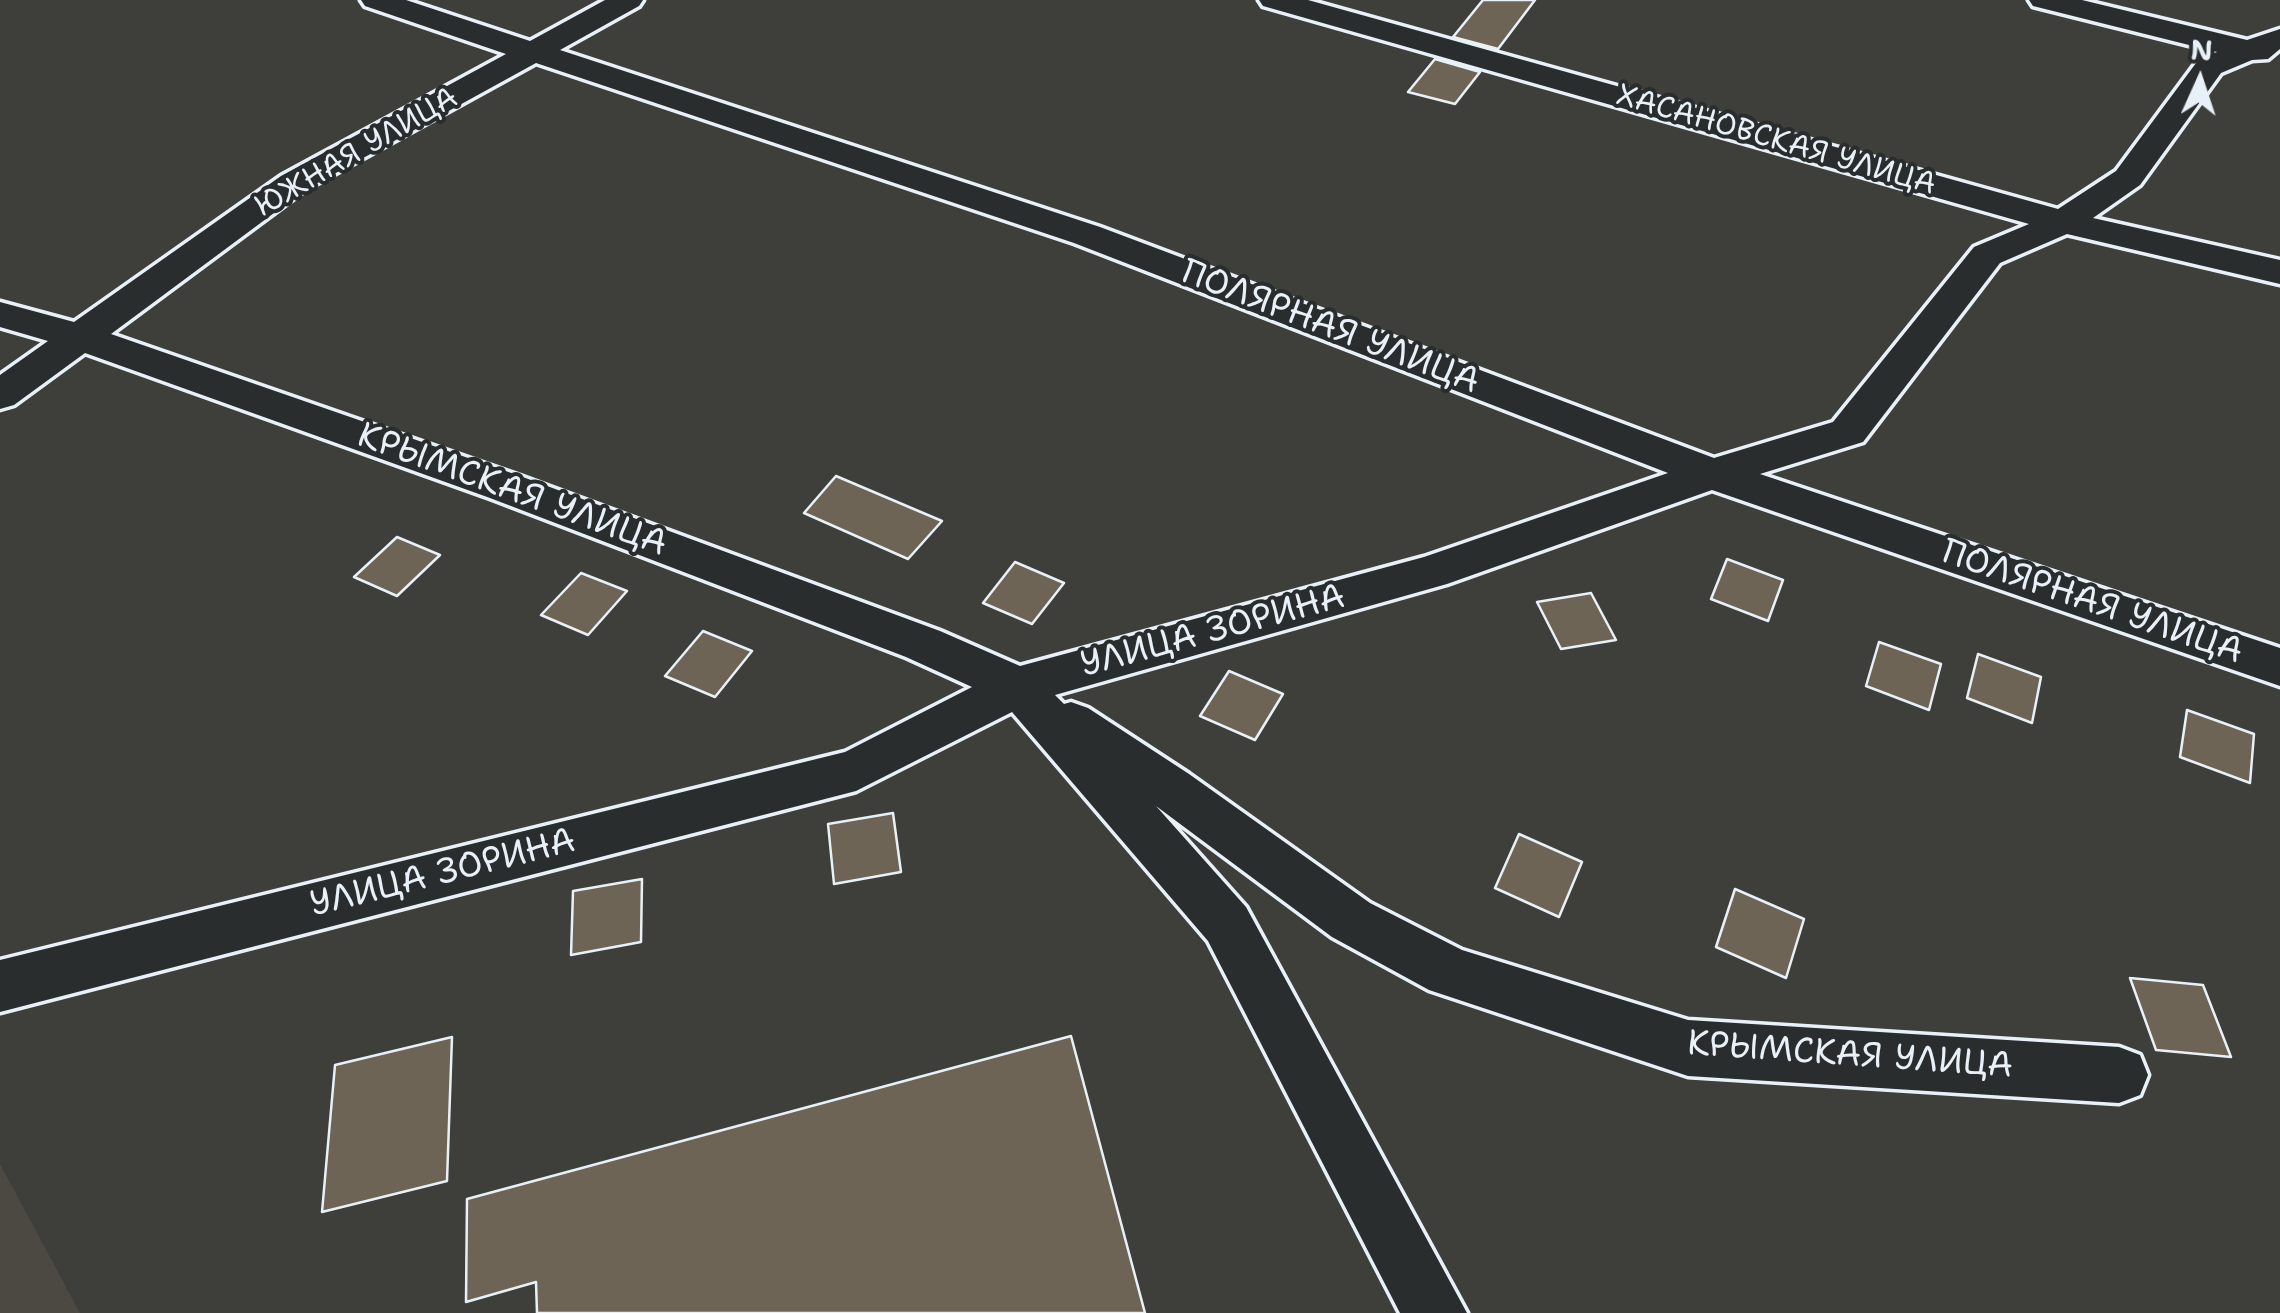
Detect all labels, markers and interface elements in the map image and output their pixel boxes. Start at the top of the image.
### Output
north arrow [2150,30,2250,130]
text: N [2189,30,2214,70]
street label: ХАСАНОВСКАЯ УЛИЦА [1612,78,1940,204]
street label: ЮЖНАЯ УЛИЦА [249,80,465,226]
street label: ПОЛЯРНАЯ УЛИЦА [1175,252,1485,404]
street label: КРЫМСКАЯ УЛИЦА [352,415,672,567]
street label: ПОЛЯРНАЯ УЛИЦА [1936,532,2248,674]
street label: УЛИЦА ЗОРИНА [1076,577,1350,687]
street label: УЛИЦА ЗОРИНА [306,821,580,927]
street label: КРЫМСКАЯ УЛИЦА [1686,1024,2014,1088]

